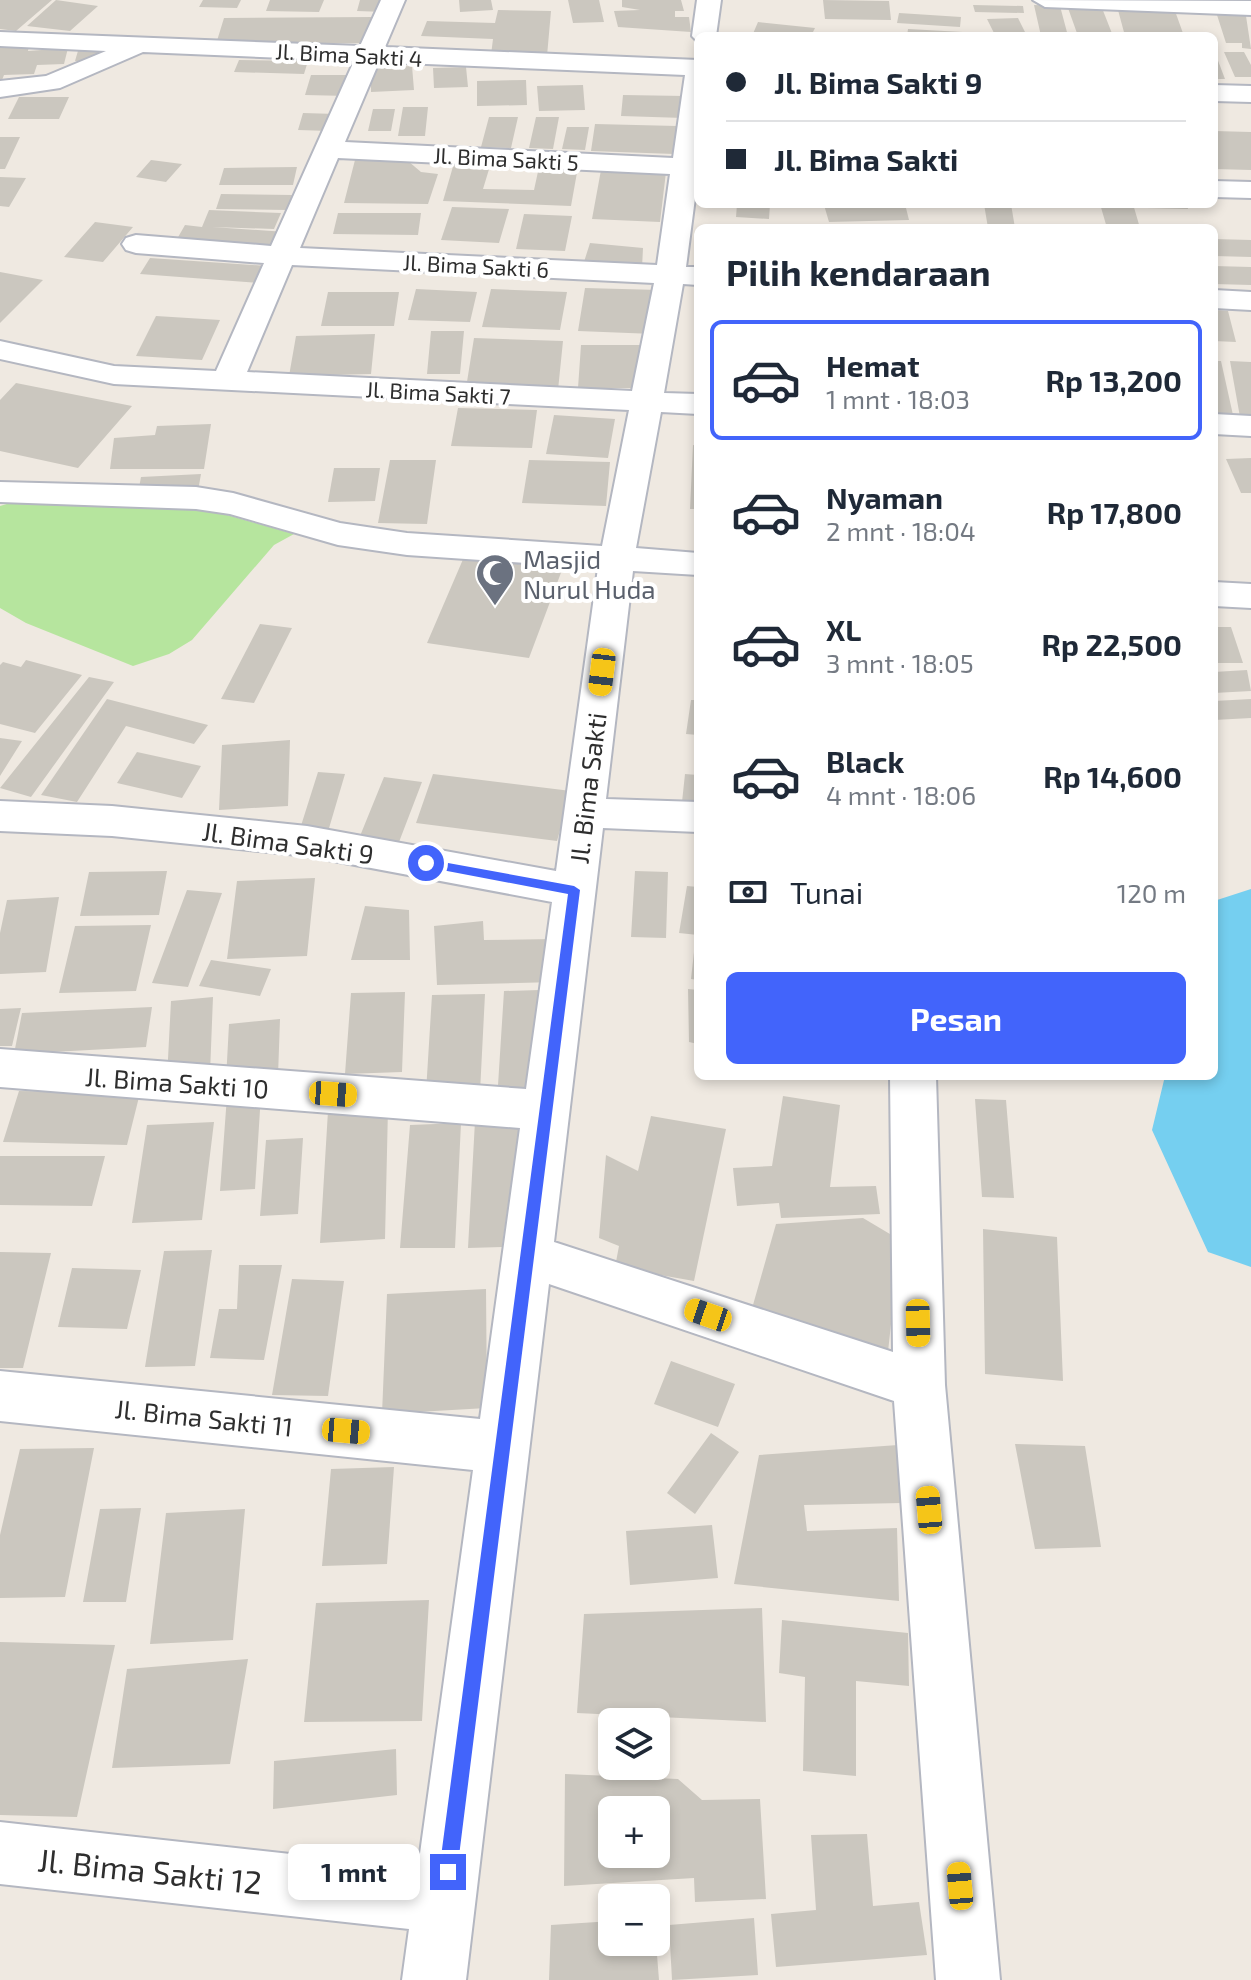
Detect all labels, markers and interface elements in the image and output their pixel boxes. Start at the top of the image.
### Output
street label: Jl. Bima Sakti 4 [275,37,423,71]
text: Jl. Bima Sakti 9 [774,64,983,100]
street label: Jl. Bima Sakti 5 [433,141,579,175]
text: Jl. Bima Sakti [774,141,958,177]
street label: Jl. Bima Sakti 6 [402,248,550,282]
text: Pilih kendaraan [726,250,991,293]
icon: car [730,344,802,416]
text: Hemat [826,347,919,383]
text: Rp 13,200 [1046,362,1182,398]
street label: Jl. Bima Sakti 7 [365,375,511,409]
text: 1 mnt · 18:03 [826,383,970,414]
icon: car [730,476,802,548]
text: Nyaman [826,479,943,515]
text: Rp 17,800 [1047,494,1182,530]
text: 2 mnt · 18:04 [826,515,976,546]
place label: Masjid Nurul Huda [523,543,656,604]
mosque icon: Masjid Nurul Huda [474,552,516,607]
icon: car [730,608,802,680]
text: XL [826,611,861,647]
text: Rp 22,500 [1042,626,1182,662]
car [587,647,617,697]
text: 3 mnt · 18:05 [826,647,974,678]
street label: Jl. Bima Sakti [562,711,612,865]
icon: car [730,740,802,812]
text: Black [826,743,904,779]
text: Rp 14,600 [1043,758,1182,794]
text: 4 mnt · 18:06 [826,779,976,810]
street label: Jl. Bima Sakti 9 [200,815,376,869]
route start [408,845,444,881]
icon: cash [726,870,770,914]
text: Tunai [790,874,863,910]
text: 120 m [1117,877,1186,908]
button: Pesan [726,972,1186,1064]
street label: Jl. Bima Sakti 10 [84,1060,270,1104]
car [308,1080,358,1108]
car [681,1296,735,1334]
car [906,1299,930,1347]
street label: Jl. Bima Sakti 11 [114,1392,294,1442]
car [321,1417,371,1445]
car [915,1485,943,1535]
map controls [598,1708,670,1956]
button: layers [598,1708,670,1780]
button: + [598,1796,670,1868]
street label: Jl. Bima Sakti 12 [36,1839,264,1901]
callout: 1 mnt [288,1844,420,1900]
route end [430,1854,466,1890]
text: 1 mnt [321,1856,387,1887]
car [946,1861,974,1911]
button: − [598,1884,670,1956]

